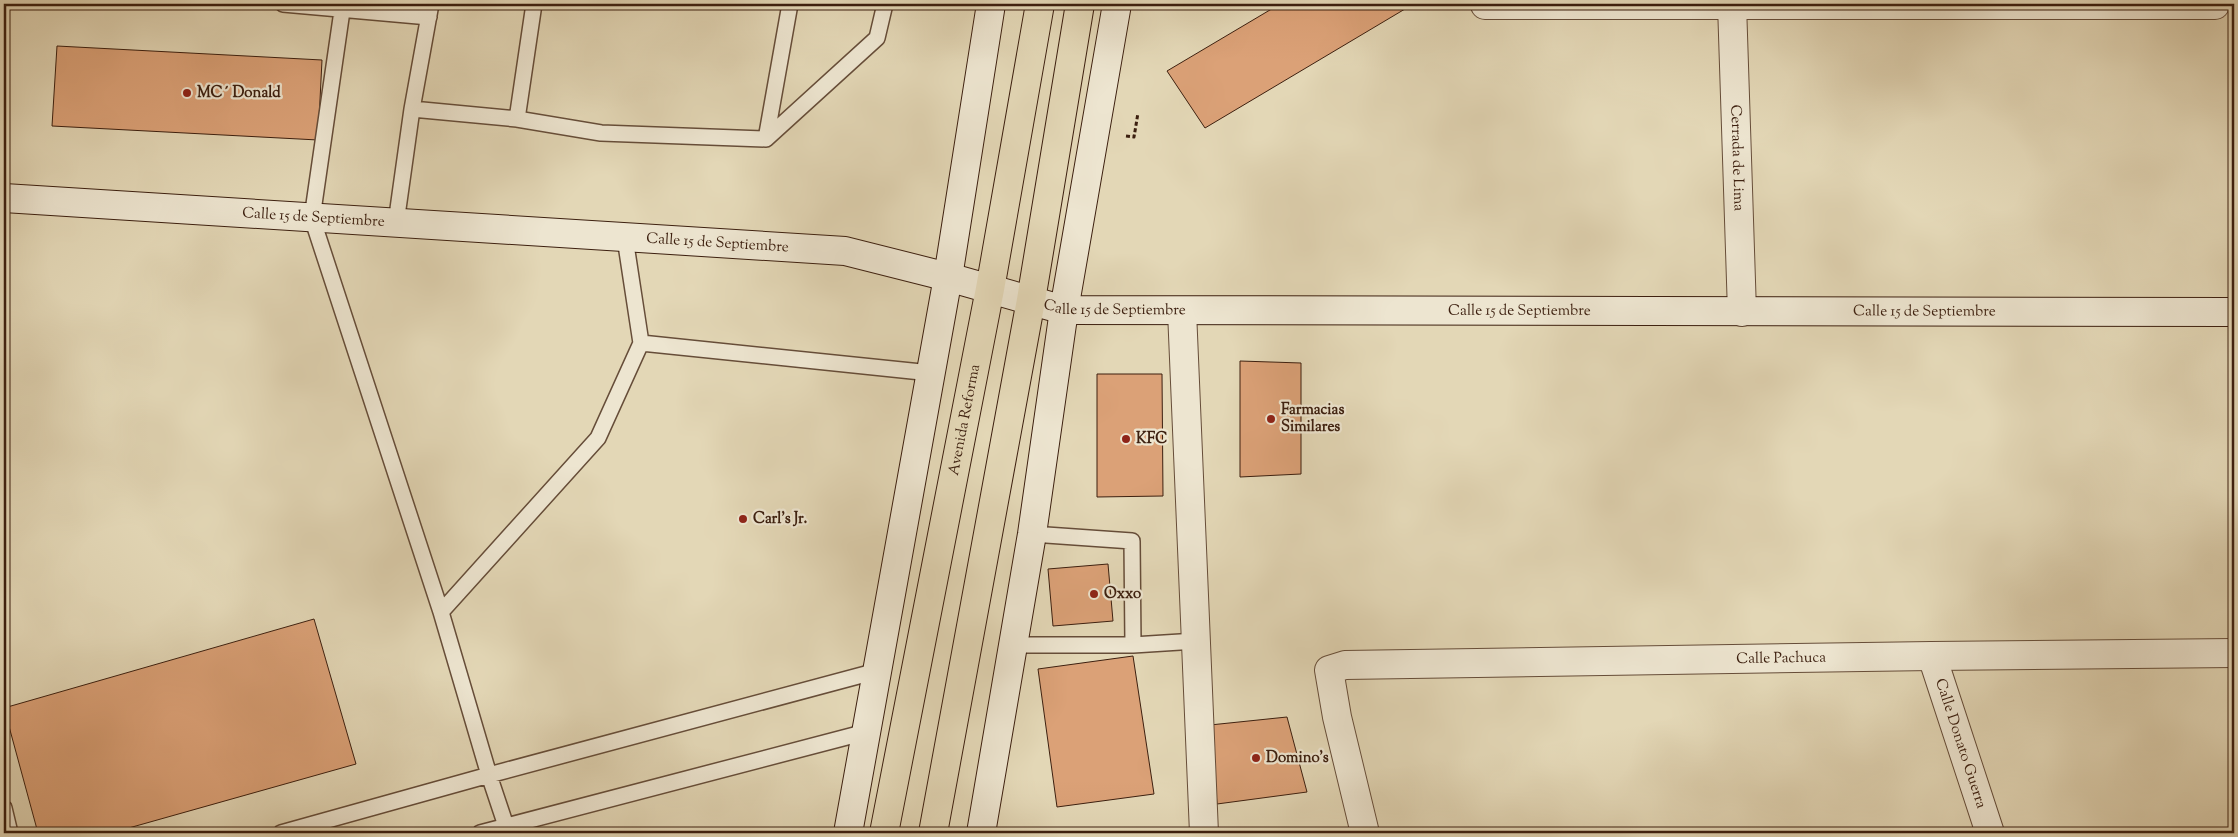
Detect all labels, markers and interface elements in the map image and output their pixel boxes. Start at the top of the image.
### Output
place label: MC´ Donald [197,83,281,104]
marker: MC´ Donald [181,87,193,99]
street label: Cerrada de Lima [1725,104,1749,212]
street label: Calle 15 de Septiembre [241,203,385,232]
street label: Calle 15 de Septiembre [646,228,789,258]
street label: Calle 15 de Septiembre [1041,294,1186,321]
street label: Calle 15 de Septiembre [1448,300,1591,321]
street label: Calle 15 de Septiembre [1853,301,1996,322]
street label: Avenida Reforma [943,362,986,477]
place label: Farmacias Similares [1281,400,1344,438]
marker: Farmacias Similares [1265,413,1277,425]
place label: KFC [1136,429,1167,450]
marker: KFC [1120,433,1132,445]
place label: Carl's Jr. [753,509,808,530]
marker: Carl's Jr. [737,513,749,525]
place label: Oxxo [1104,584,1141,605]
marker: Oxxo [1088,588,1100,600]
street label: Calle Pachuca [1736,647,1826,670]
street label: Calle Donato Guerra [1930,676,1992,811]
place label: Domino's [1266,748,1329,769]
marker: Domino's [1250,752,1262,764]

